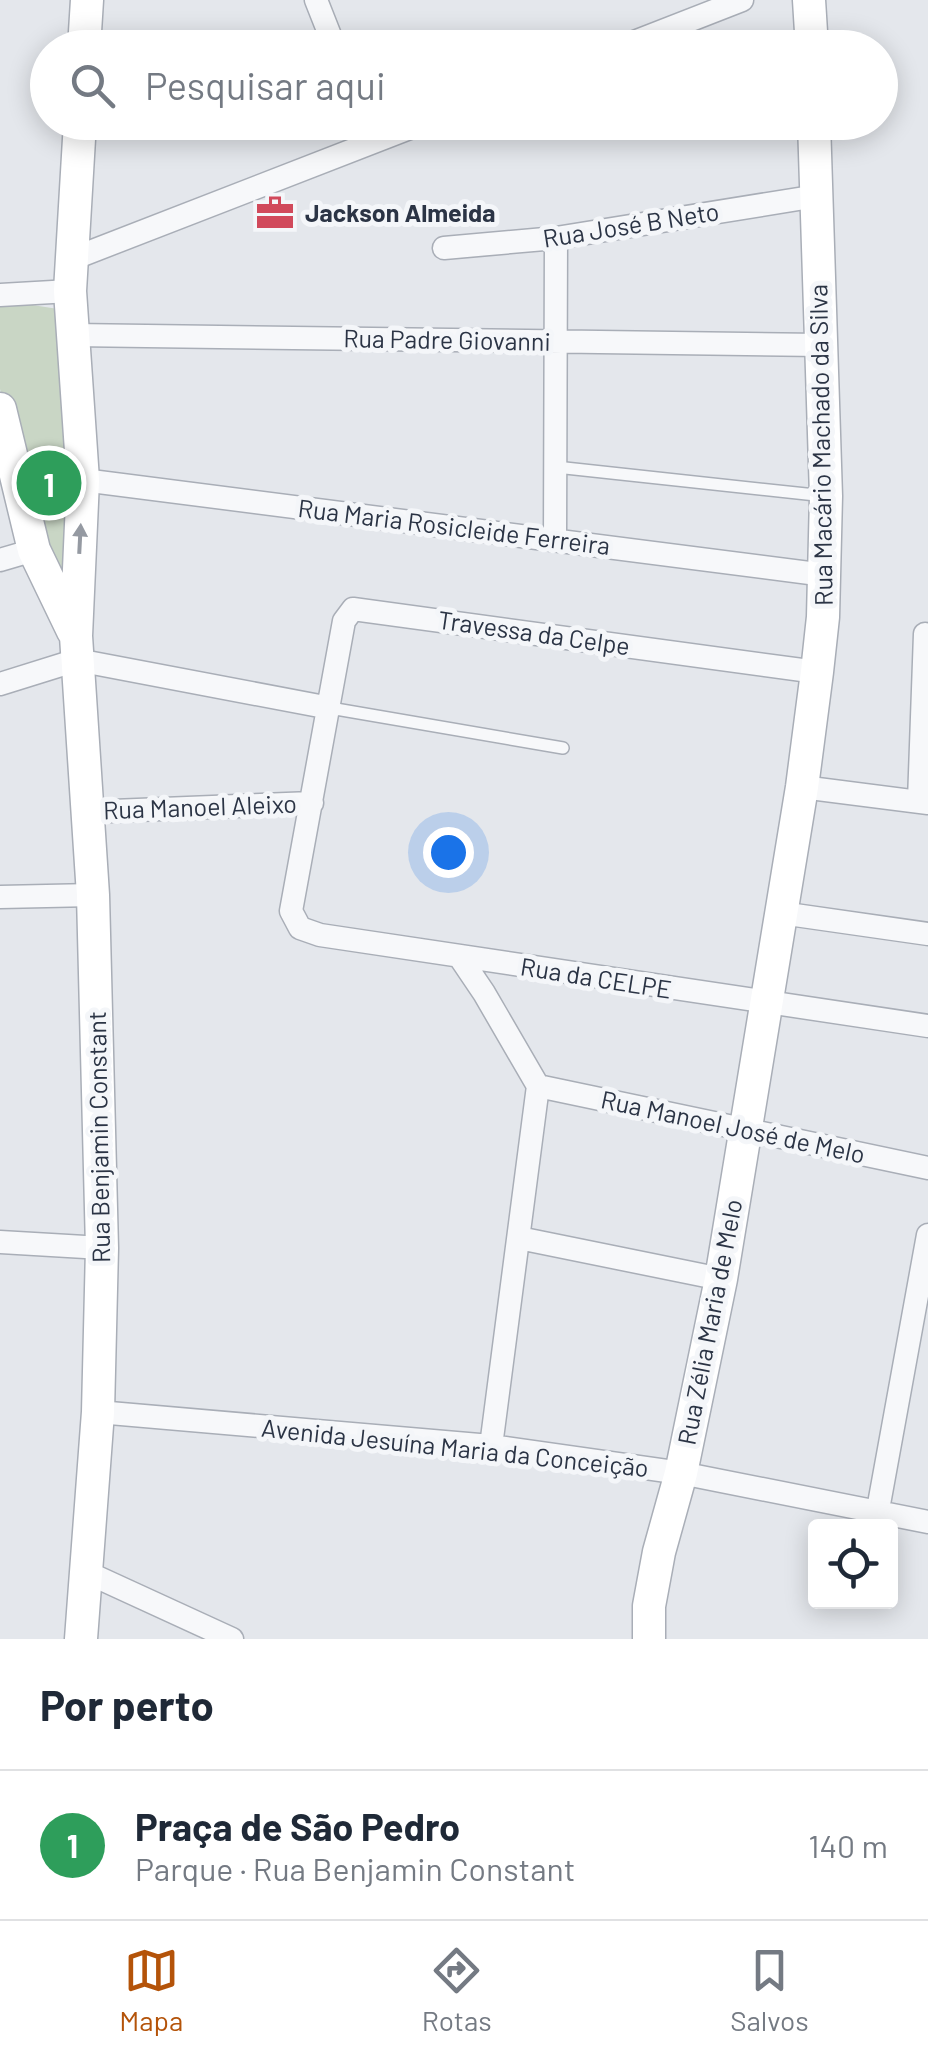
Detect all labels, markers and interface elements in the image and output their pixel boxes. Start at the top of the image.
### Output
search box [30,30,898,140]
icon: search [65,58,120,113]
text: Pesquisar aqui [145,62,386,108]
office icon: Jackson Almeida [254,192,296,234]
street label: Rua José B Neto [541,195,721,253]
place label: Jackson Almeida [305,197,495,227]
street label: Rua Macário Machado da Silva [802,284,838,606]
street label: Rua Padre Giovanni [343,322,551,356]
pin: 1 [17,446,82,520]
street label: Rua Maria Rosicleide Ferreira [296,492,612,560]
one-way arrow [72,522,88,554]
street label: Travessa da Celpe [436,604,632,660]
street label: Rua Manoel Aleixo [103,788,297,824]
your location [423,827,474,878]
street label: Rua da CELPE [519,950,674,1004]
street label: Rua Benjamin Constant [81,1011,115,1263]
street label: Rua Manoel José de Melo [598,1083,868,1169]
street label: Rua Zélia Maria de Melo [670,1196,748,1447]
street label: Avenida Jesuína Maria da Conceição [260,1412,650,1482]
map controls [808,1519,898,1609]
button: locate [808,1519,898,1609]
text: Por perto [40,1679,214,1729]
text: Praça de São Pedro [135,1803,460,1849]
text: 1 [67,1826,78,1864]
text: 140 m [808,1826,888,1864]
text: Parque · Rua Benjamin Constant [135,1849,576,1887]
tab: Mapa [119,1943,183,2037]
tab: Rotas [422,1943,492,2037]
tab: Salvos [730,1943,809,2037]

